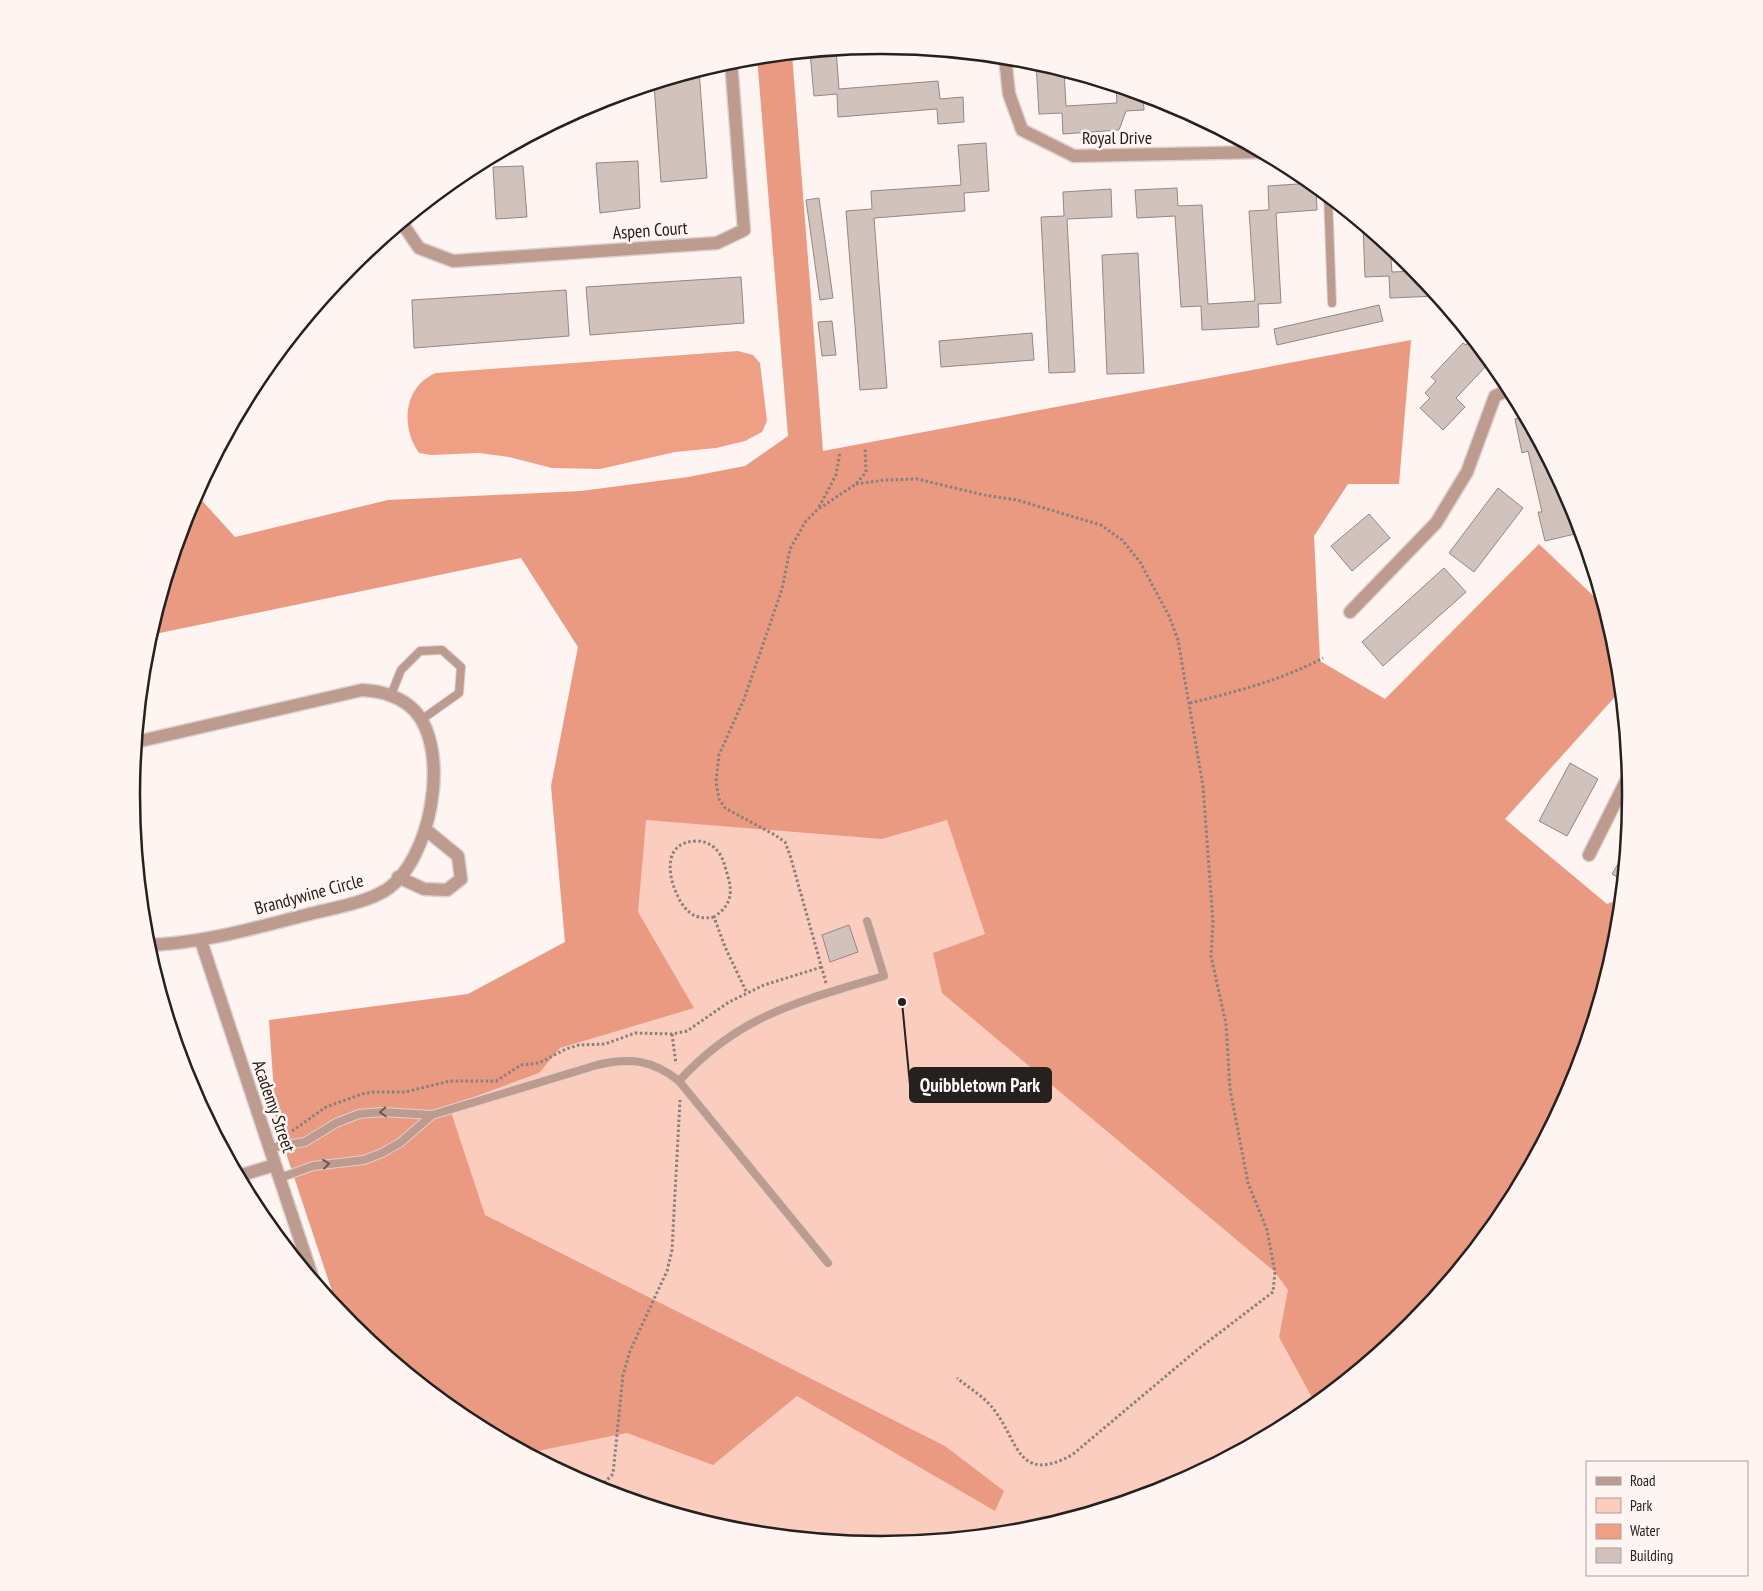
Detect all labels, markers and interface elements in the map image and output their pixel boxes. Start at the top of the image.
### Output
street label: Royal Drive [1082,126,1152,149]
street label: Aspen Court [612,216,688,244]
street label: Brandywine Circle [252,868,366,920]
street label: Academy Street [247,1057,301,1155]
callout: Quibbletown Park [910,1068,1051,1102]
text: Quibbletown Park [920,1073,1040,1097]
one-way arrow [379,1107,387,1118]
one-way arrow [322,1159,330,1170]
legend [1586,1461,1748,1576]
text: Road [1630,1471,1656,1490]
text: Park [1630,1496,1652,1515]
text: Water [1630,1521,1661,1540]
text: Building [1630,1546,1673,1565]

